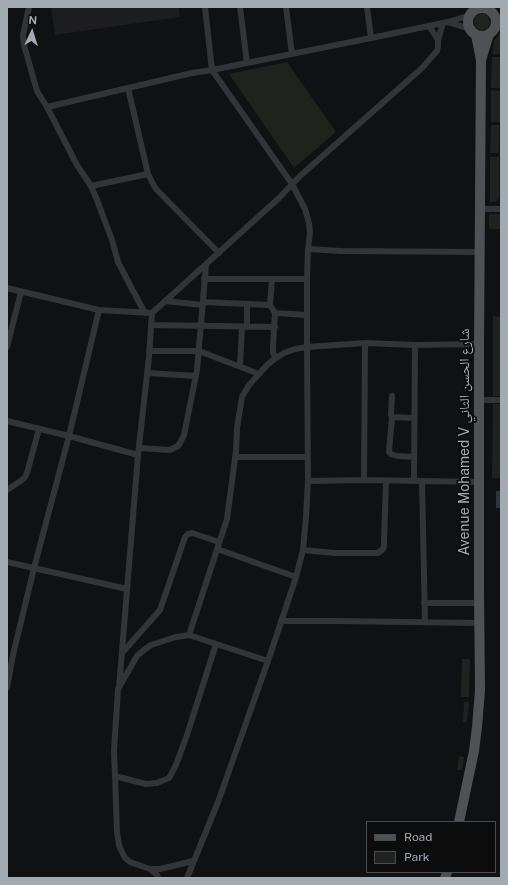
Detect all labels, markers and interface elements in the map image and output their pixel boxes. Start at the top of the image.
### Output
north arrow [12,12,52,52]
text: N [28,14,38,26]
street label: Avenue Mohamed V شارع الحسن الثاني [457,329,473,555]
legend [366,821,496,873]
text: Road [404,830,432,844]
text: Park [404,850,430,864]

